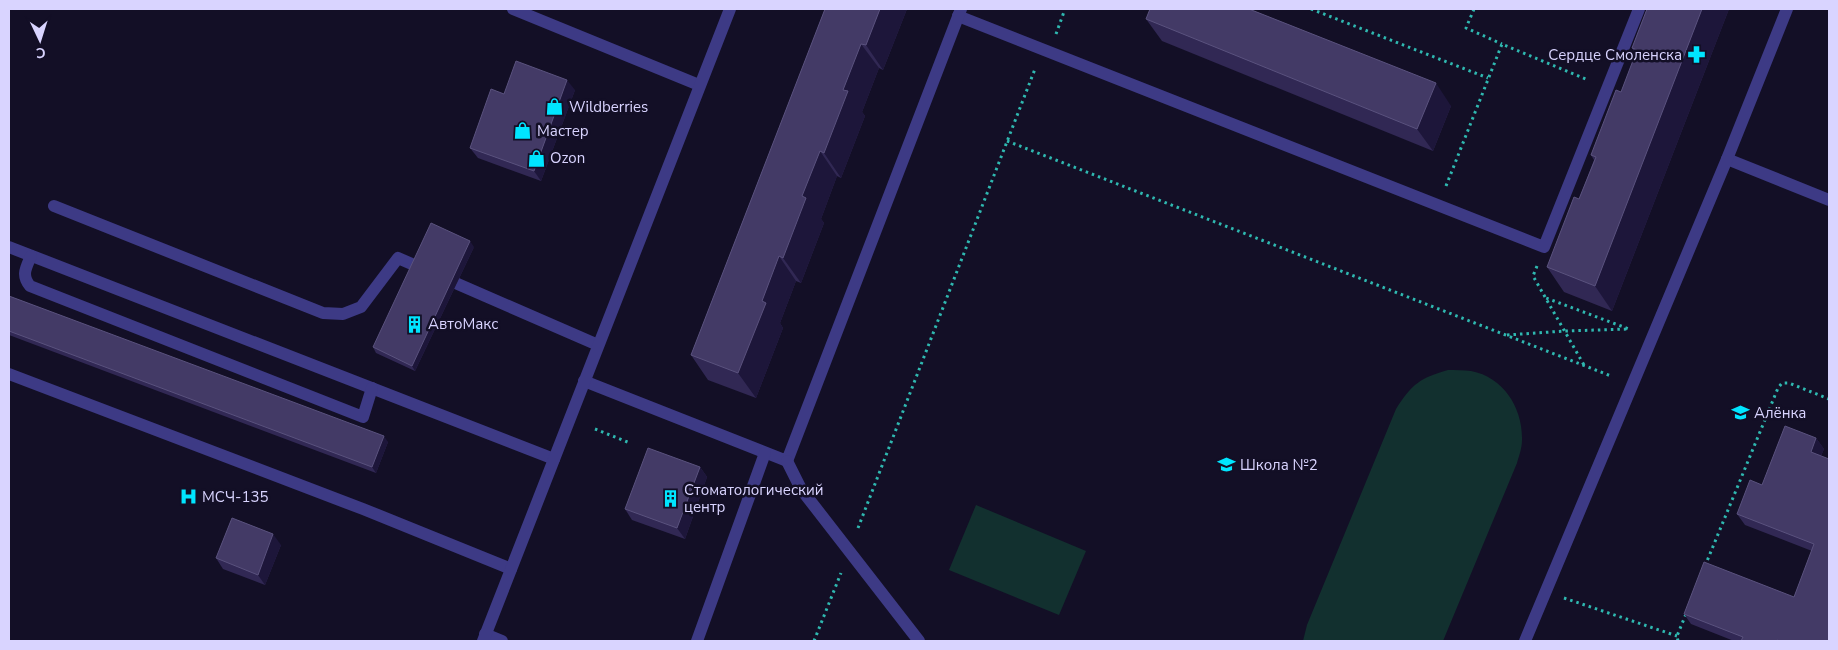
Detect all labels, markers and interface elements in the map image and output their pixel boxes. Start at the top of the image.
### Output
north arrow [15,15,65,65]
text: С [35,43,46,62]
place label: Сердце Смоленска [1548,45,1682,65]
pharmacy icon: Сердце Смоленска [1686,45,1706,65]
shop icon: Wildberries [545,97,565,117]
place label: Wildberries [569,97,648,117]
shop icon: Мастер [513,121,533,141]
place label: Мастер [537,121,589,141]
shop icon: Ozon [526,148,546,168]
place label: Ozon [550,148,585,168]
building icon: АвтоМакс [404,314,424,334]
place label: АвтоМакс [428,314,498,334]
school or university icon: Алёнка [1730,403,1750,423]
place label: Алёнка [1754,403,1806,423]
school or university icon: Школа №2 [1216,455,1236,475]
place label: Школа №2 [1240,455,1318,475]
place label: Стоматологический центр [684,480,823,517]
hospital icon: МСЧ-135 [178,487,198,507]
place label: МСЧ-135 [202,487,268,507]
building icon: Стоматологический центр [660,489,680,509]

